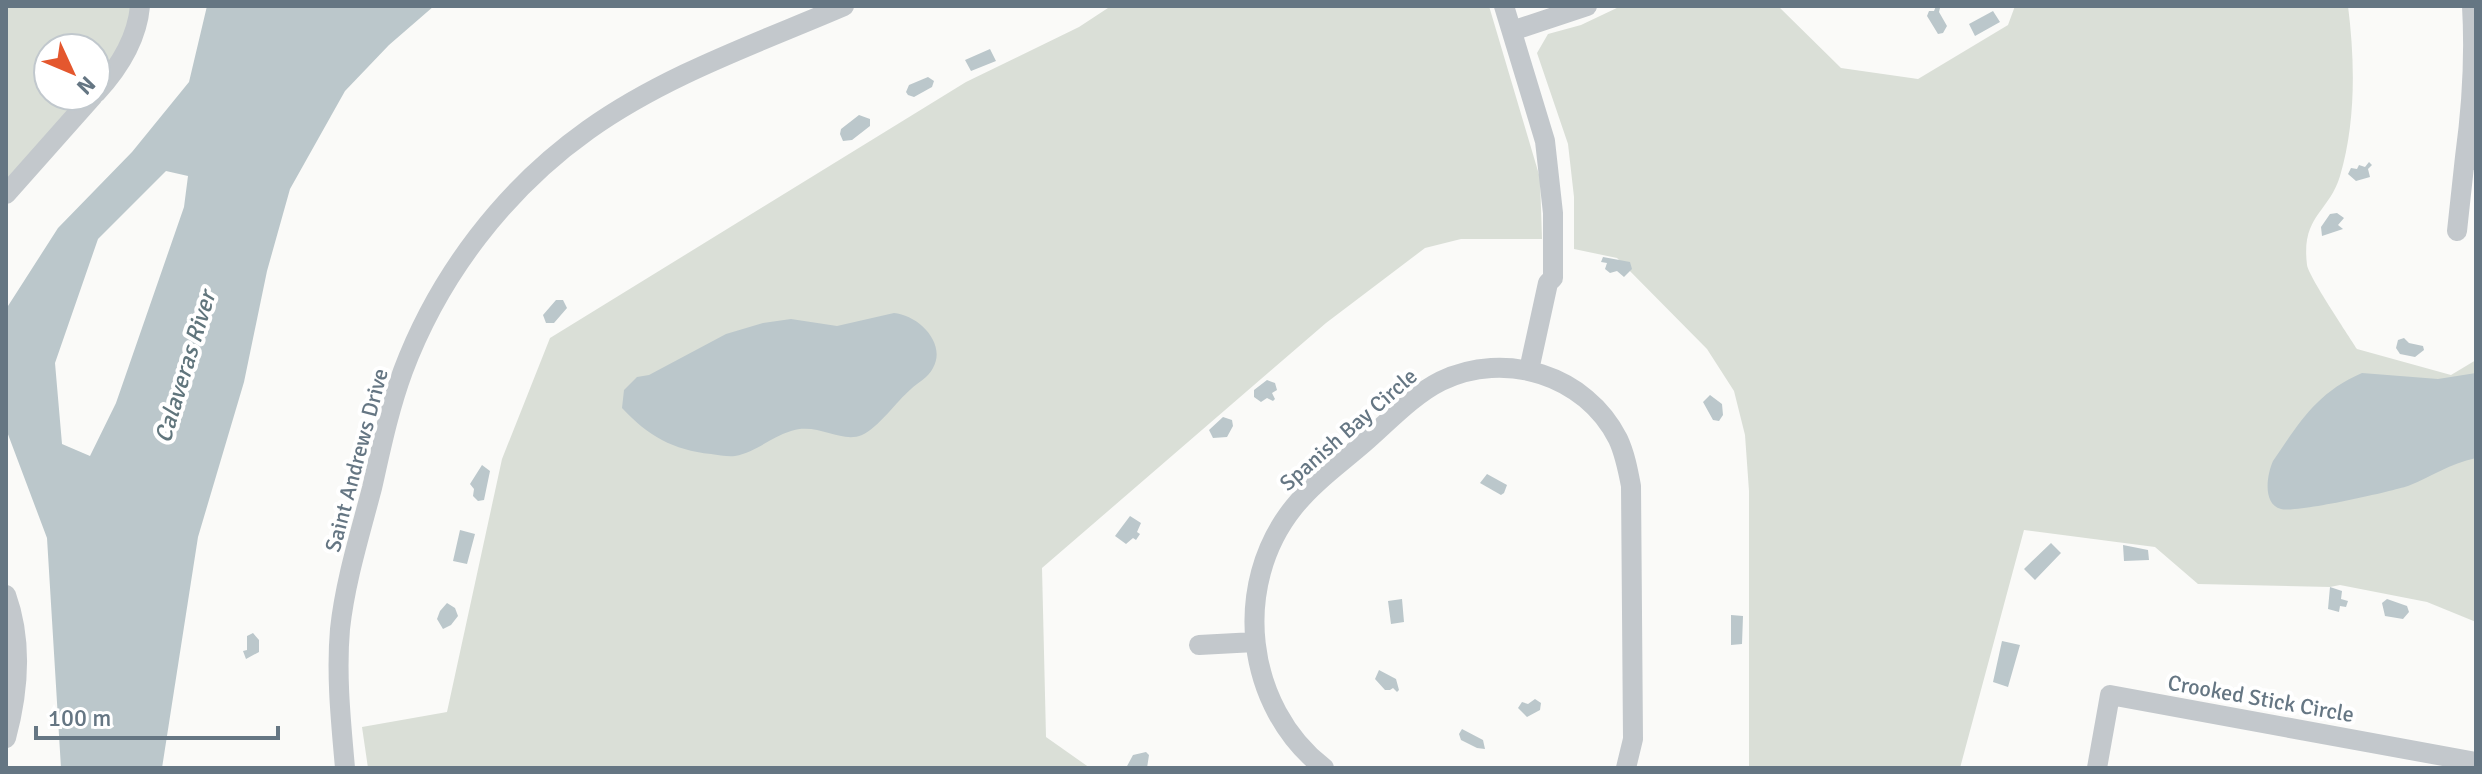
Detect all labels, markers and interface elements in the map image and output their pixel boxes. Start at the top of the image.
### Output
north arrow [32,32,112,112]
text: N [71,71,101,100]
water label: Calaveras River [148,285,223,446]
street label: Spanish Bay Circle [1274,362,1423,496]
street label: Saint Andrews Drive [319,365,394,555]
street label: Crooked Stick Circle [2166,669,2356,728]
scale bar [36,690,278,740]
text: 100 m [48,703,111,733]

